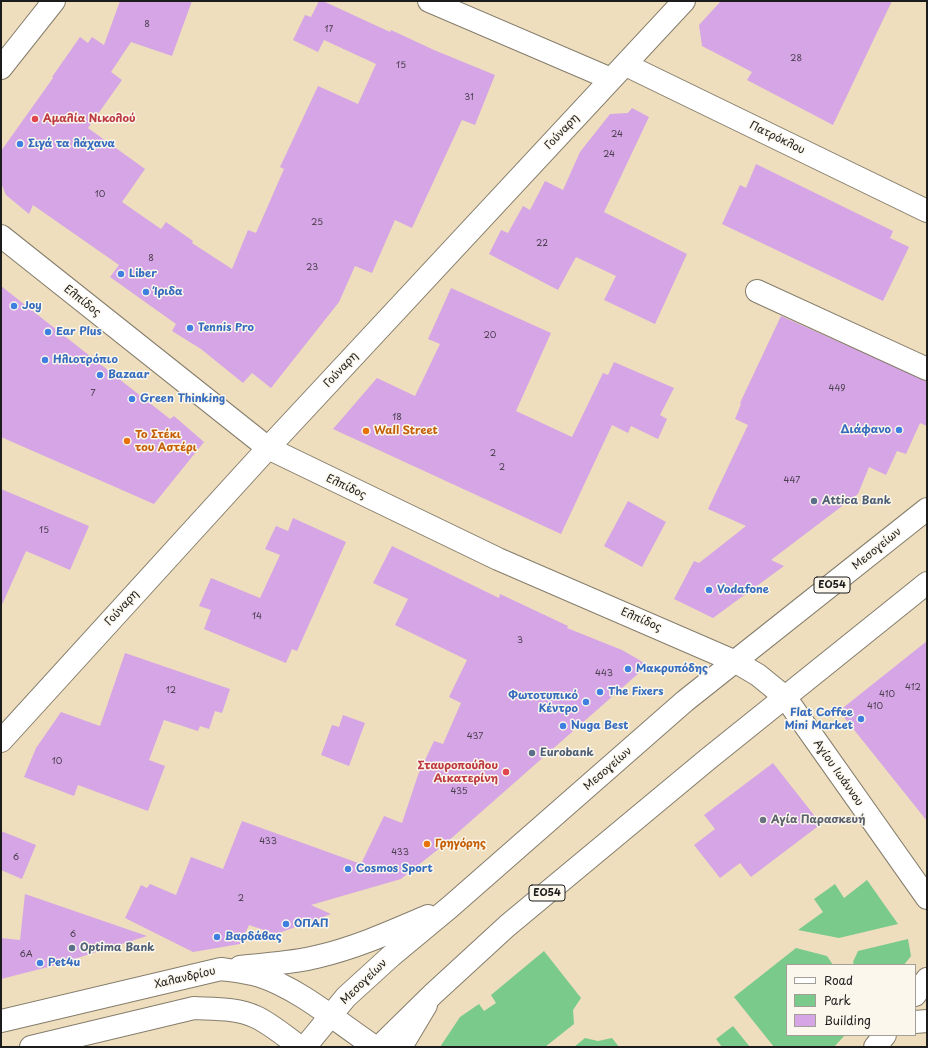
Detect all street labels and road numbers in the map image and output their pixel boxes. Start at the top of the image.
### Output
street label: Γούναρη [542,111,582,153]
street label: Πατρόκλου [747,119,807,157]
street label: Ελπίδος [61,283,103,319]
street label: Γούναρη [321,349,361,391]
street label: Ελπίδος [324,472,368,502]
street label: Μεσογείων [850,525,904,573]
road number: ΕΟ54 [814,577,850,593]
street label: Γούναρη [102,587,142,629]
street label: Ελπίδος [619,606,663,634]
street label: Αγίου Ιωάννου [810,737,866,809]
street label: Μεσογείων [581,745,635,793]
road number: ΕΟ54 [529,885,565,901]
street label: Μεσογείων [338,957,390,1007]
street label: Χαλανδρίου [153,965,217,991]

